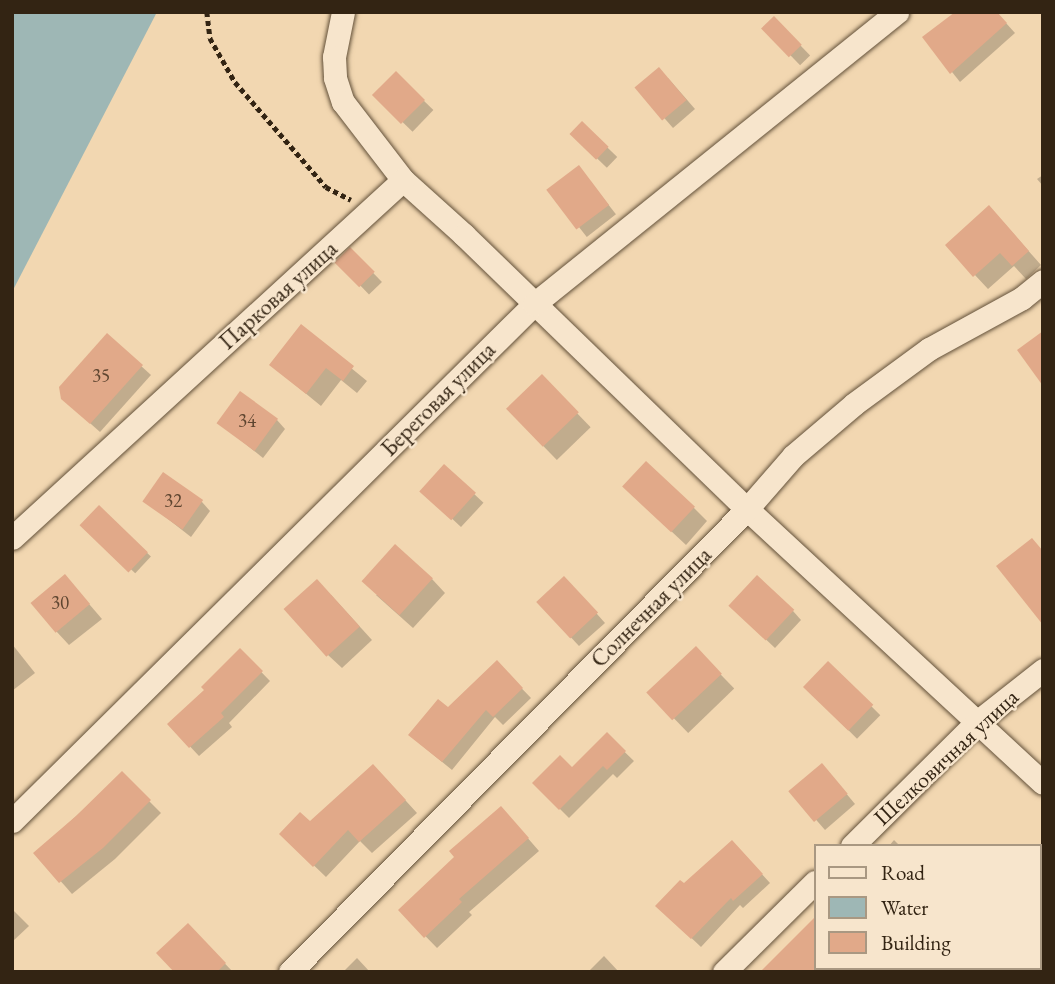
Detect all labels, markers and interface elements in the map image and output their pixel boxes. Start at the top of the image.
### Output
street label: Парковая улица [213,235,343,355]
street label: Береговая улица [375,336,501,462]
house number: 35 [92,365,110,387]
house number: 34 [238,410,256,432]
house number: 32 [164,490,182,512]
street label: Солнечная улица [585,541,717,673]
house number: 30 [51,592,69,614]
street label: Шелковичная улица [868,683,1024,831]
legend [814,844,1041,970]
text: Road [881,859,925,886]
text: Water [881,894,928,921]
text: Building [881,929,951,956]

